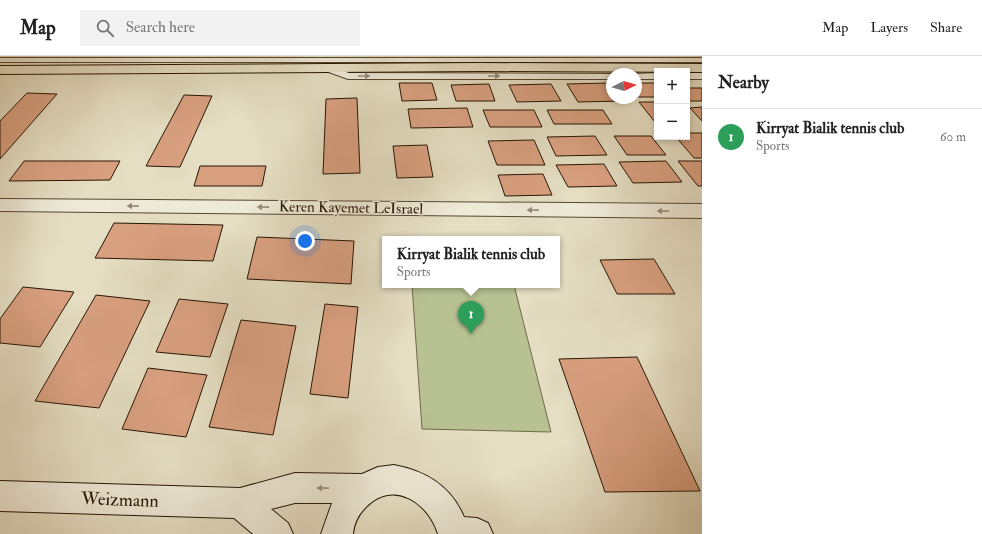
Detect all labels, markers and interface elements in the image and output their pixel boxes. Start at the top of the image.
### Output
search box [80,10,360,46]
text: Map [20,16,56,40]
icon: search [94,17,116,39]
text: Search here [126,18,195,37]
text: Map [822,19,848,36]
text: Layers [870,19,908,36]
text: Share [930,19,962,36]
north arrow [606,68,642,104]
map controls [654,68,690,140]
button: + [654,68,690,104]
text: Nearby [718,72,769,93]
one-way arrow [358,73,371,79]
one-way arrow [488,73,501,79]
button: − [654,104,690,140]
text: Kirryat Bialik tennis club [756,119,904,138]
text: 1 [729,129,733,145]
text: 60 m [940,129,966,145]
text: Sports [756,138,790,154]
street label: Keren Kayemet LeIsrael [279,197,424,219]
one-way arrow [126,203,139,209]
one-way arrow [256,204,269,210]
one-way arrow [526,207,539,213]
one-way arrow [656,208,669,214]
your location [295,231,315,251]
popup [382,236,560,288]
text: Kirryat Bialik tennis club [397,245,545,264]
text: Sports [397,264,430,280]
pin: 1 [458,301,484,334]
one-way arrow [317,485,329,492]
street label: Weizmann [80,487,159,513]

